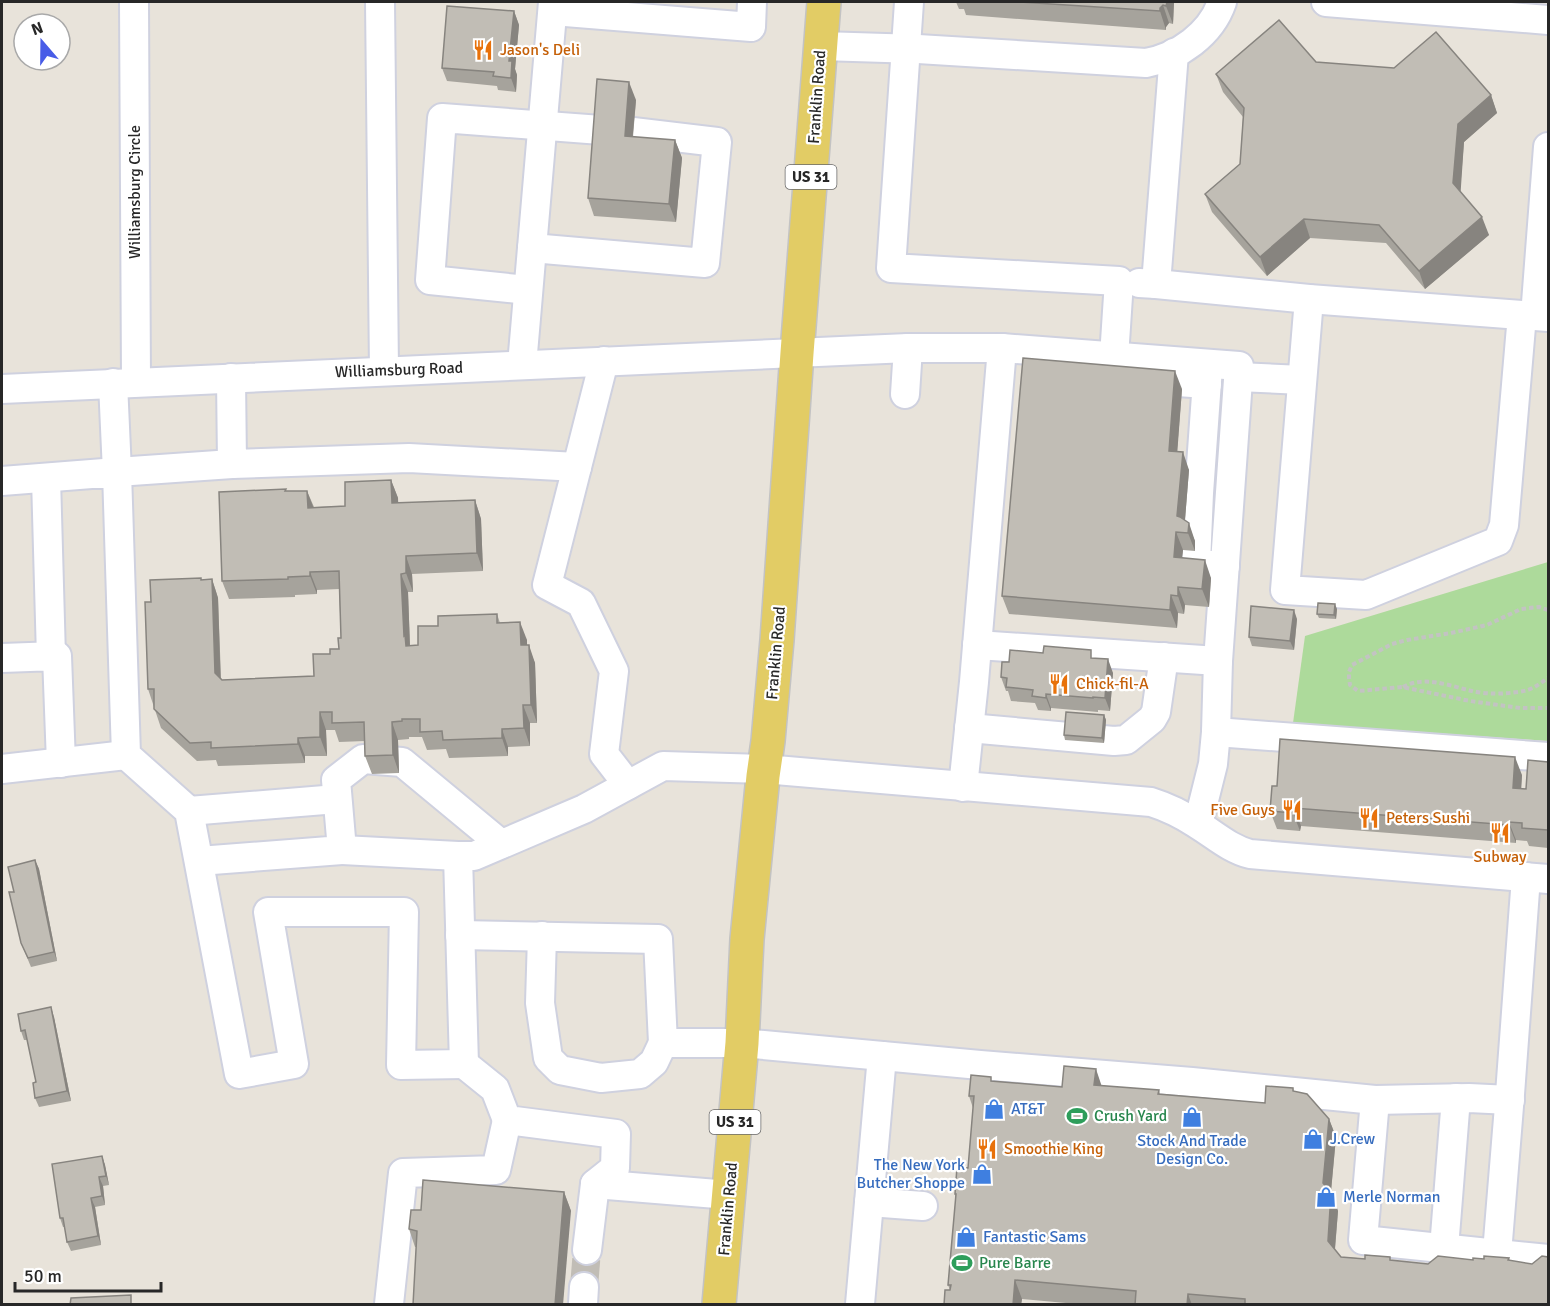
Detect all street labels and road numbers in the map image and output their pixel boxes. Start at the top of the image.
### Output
street label: Franklin Road [804,50,830,144]
street label: Williamsburg Circle [125,125,145,259]
road number: US 31 [786,165,836,189]
street label: Williamsburg Road [334,358,464,382]
street label: Franklin Road [762,605,790,701]
road number: US 31 [710,1110,760,1134]
street label: Franklin Road [714,1161,742,1257]

